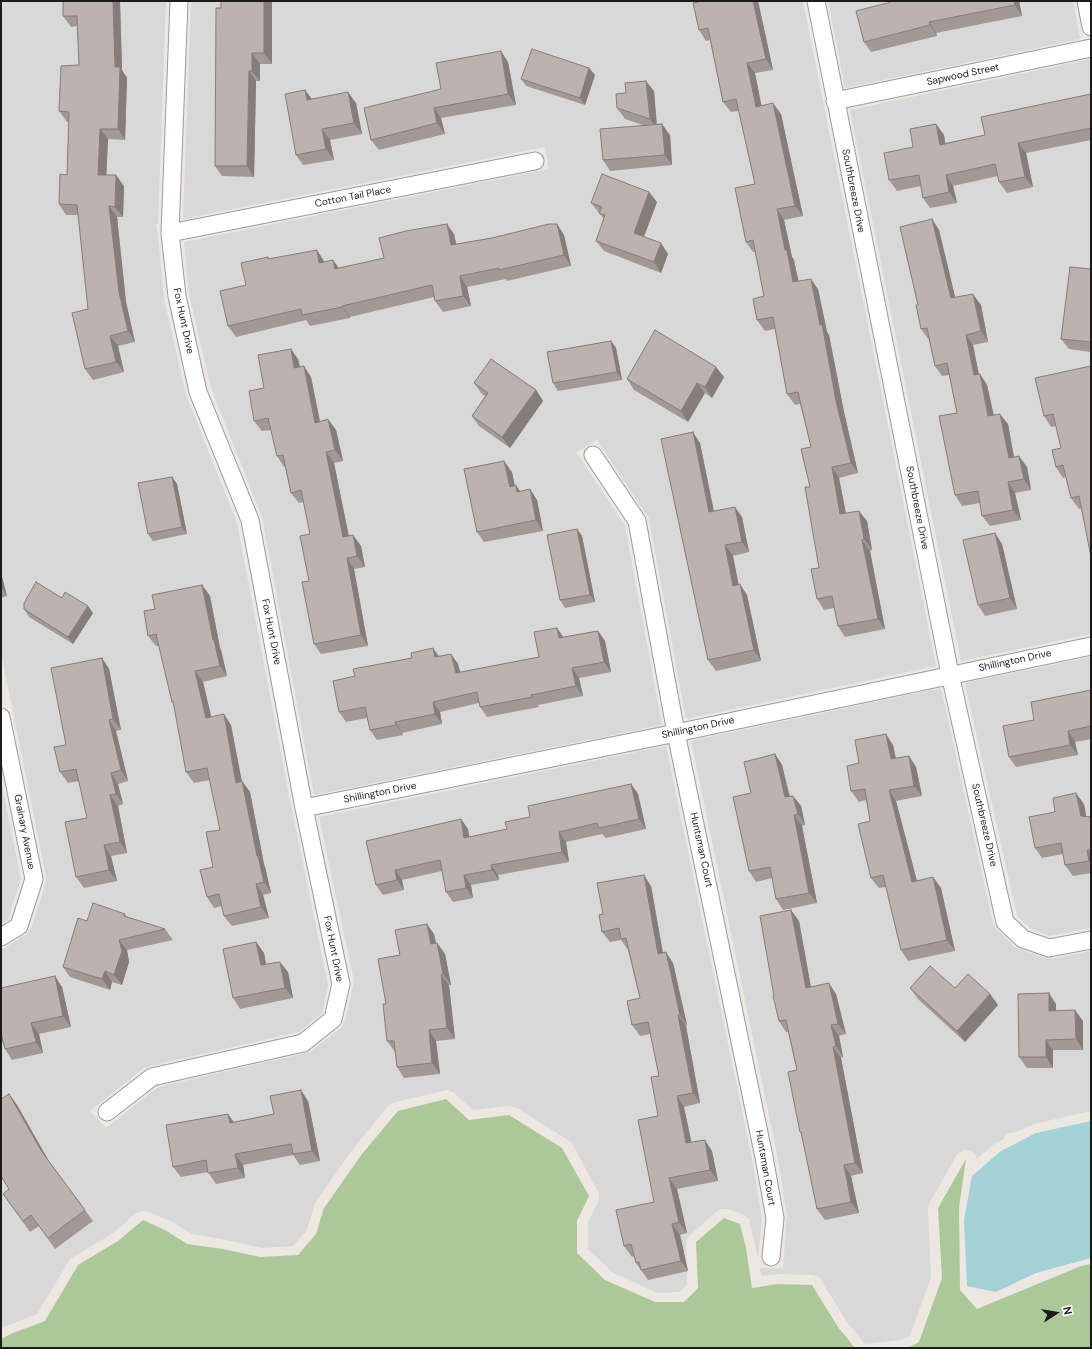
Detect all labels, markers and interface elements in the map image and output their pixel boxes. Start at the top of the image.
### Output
street label: Sapwood Street [926,61,1000,89]
street label: Southbreeze Drive [839,148,867,234]
street label: Cotton Tail Place [314,184,392,210]
street label: Fox Hunt Drive [170,287,196,355]
street label: Southbreeze Drive [903,465,931,551]
street label: Fox Hunt Drive [259,598,283,666]
street label: Shillington Drive [978,647,1052,675]
street label: Shillington Drive [661,714,735,742]
street label: Shillington Drive [343,780,417,806]
street label: Southbreeze Drive [969,782,999,868]
street label: Grainary Avenue [11,793,37,871]
street label: Huntsman Court [687,811,715,889]
street label: Fox Hunt Drive [321,915,345,983]
street label: Huntsman Court [752,1129,778,1207]
north arrow [1036,1293,1076,1333]
text: N [1060,1305,1075,1316]

